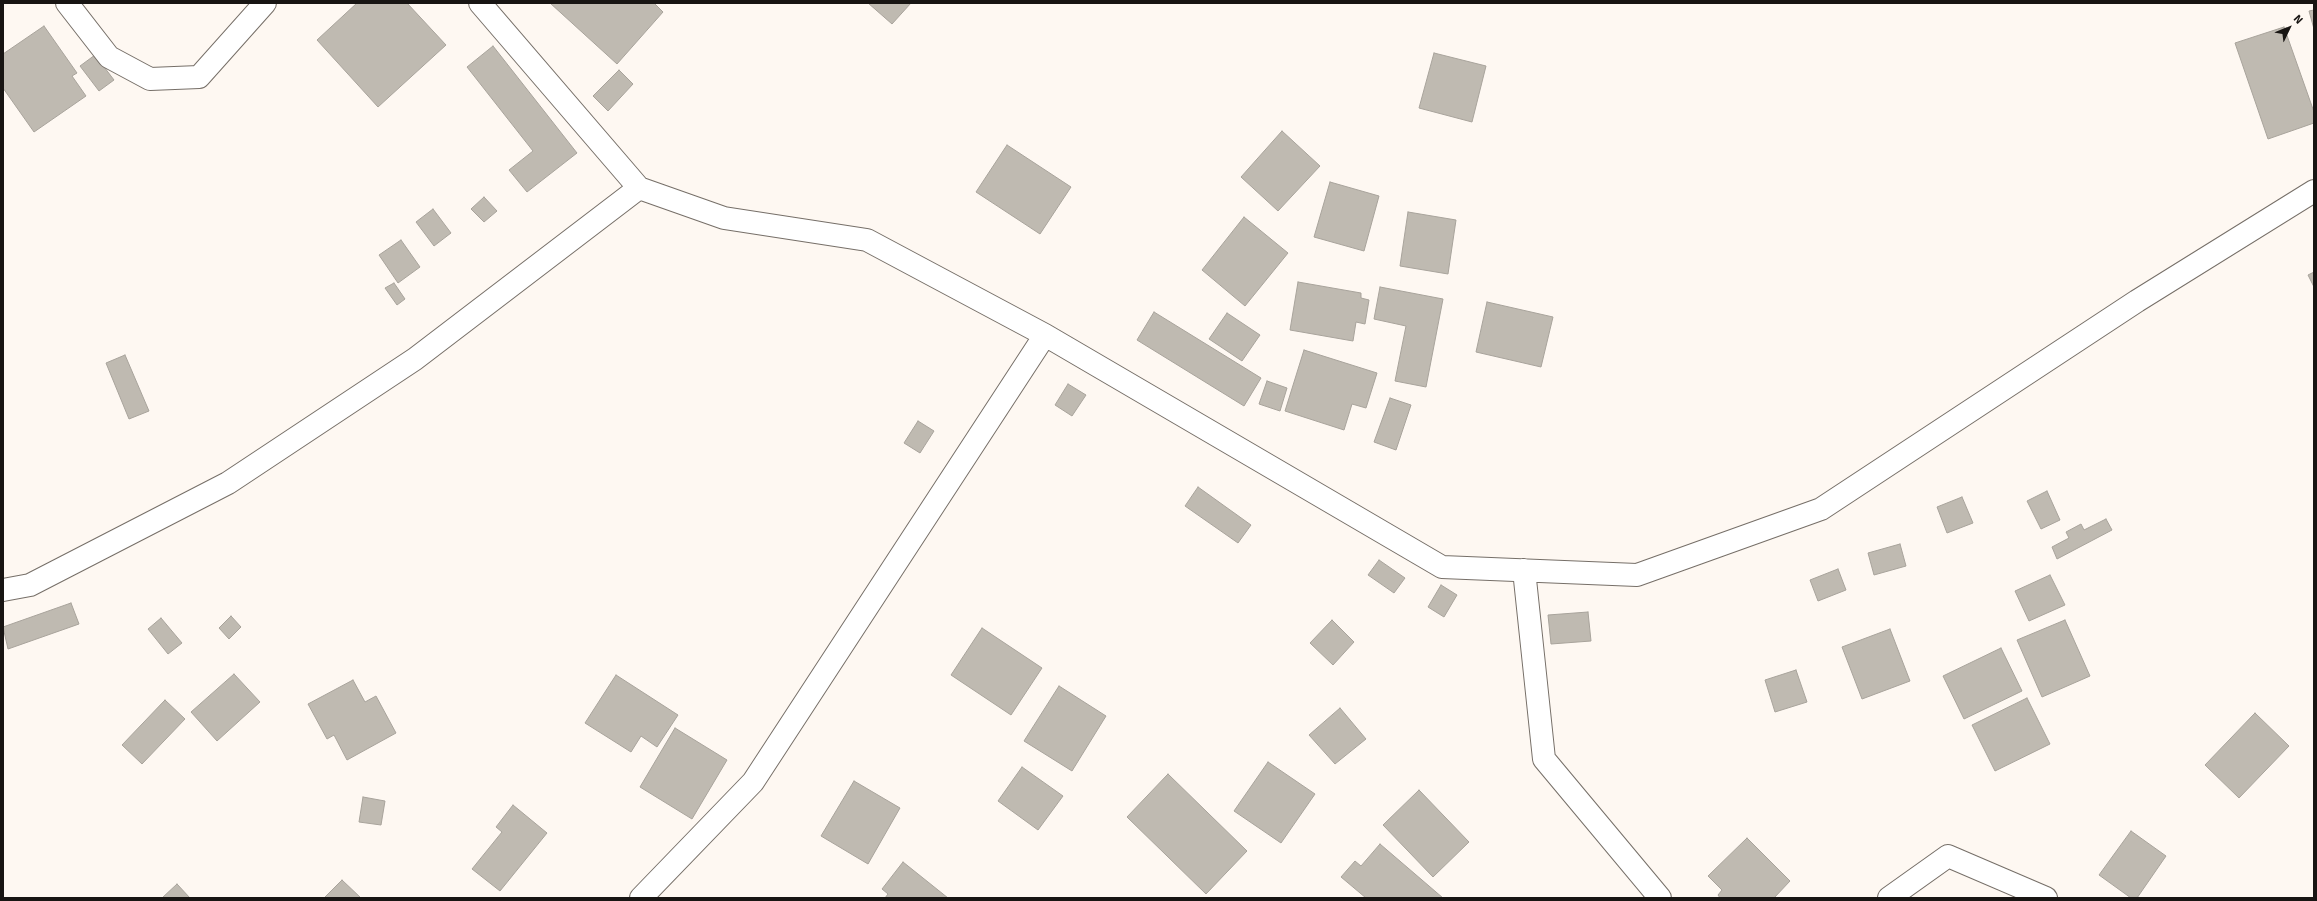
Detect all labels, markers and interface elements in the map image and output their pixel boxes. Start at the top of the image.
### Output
north arrow [2269,8,2309,48]
text: N [2291,12,2306,27]

